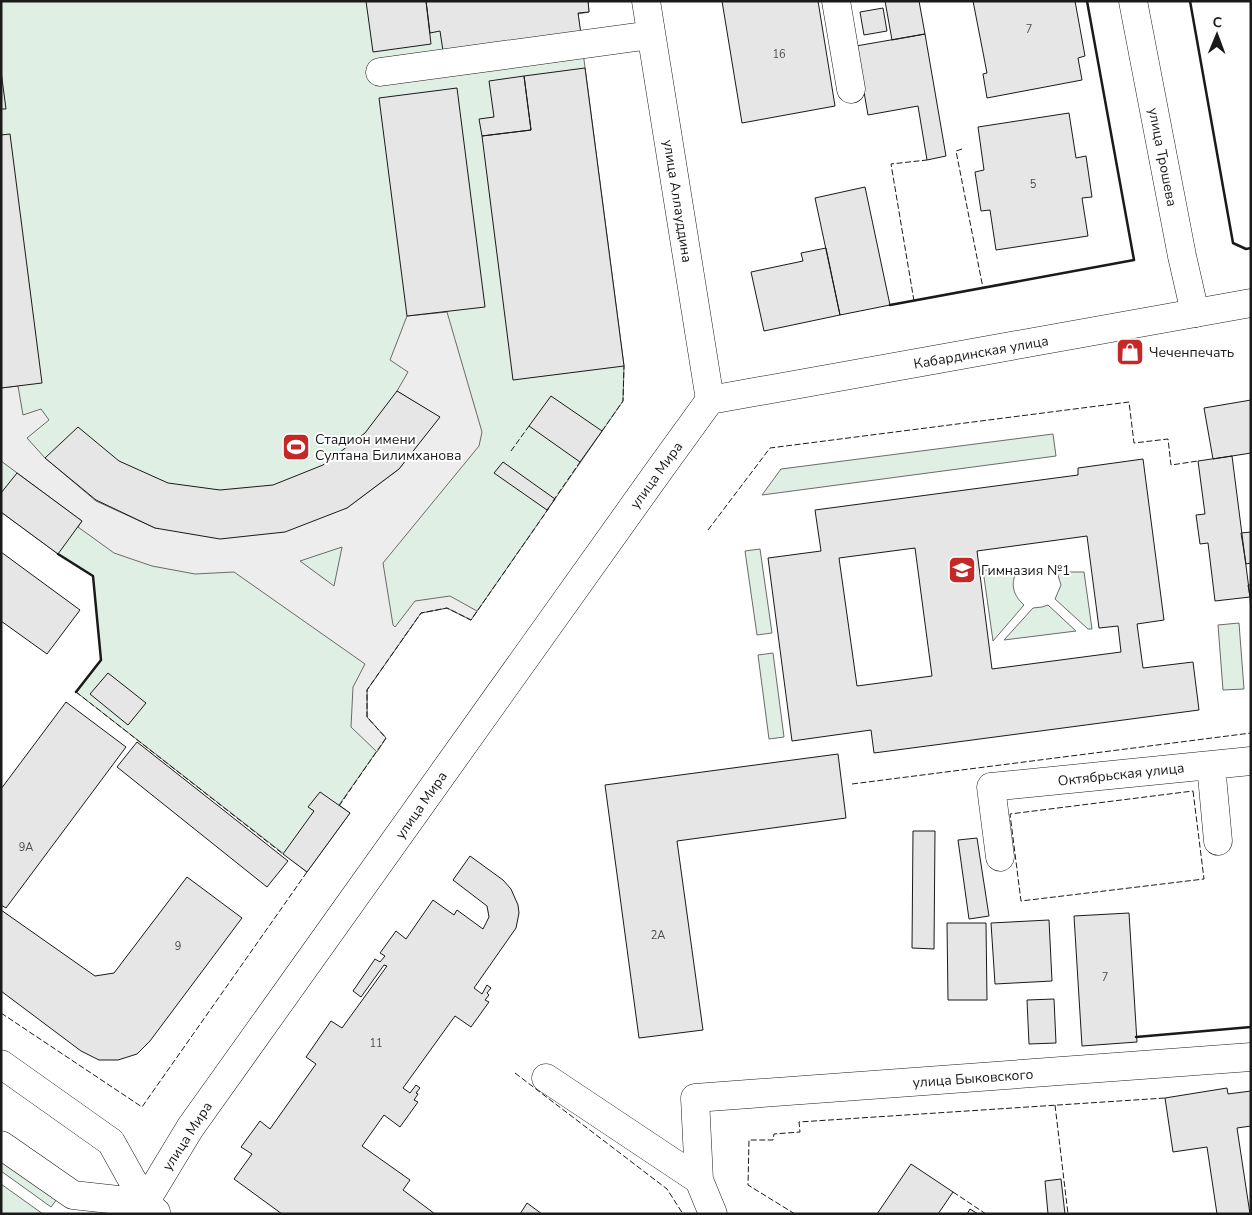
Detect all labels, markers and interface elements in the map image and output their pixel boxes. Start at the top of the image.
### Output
north arrow [1192,10,1242,60]
text: С [1212,13,1223,32]
house number: 7 [1026,22,1032,37]
house number: 16 [772,47,786,62]
street label: улица Трошева [1144,106,1181,208]
street label: улица Аллауддина [658,138,697,264]
house number: 5 [1030,177,1037,192]
street label: Кабардинская улица [912,331,1050,374]
shop icon: Чеченпечать [1115,337,1145,367]
place label: Чеченпечать [1149,343,1234,362]
place label: Стадион имени Султана Билимханова [315,430,461,465]
sports icon: Стадион имени Султана Билимханова [281,432,311,462]
street label: улица Мира [626,438,687,513]
school or university icon: Гимназия №1 [947,555,977,585]
place label: Гимназия №1 [981,561,1070,580]
street label: Октябрьская улица [1057,758,1185,791]
street label: улица Мира [391,768,452,843]
house number: 9А [19,840,33,855]
house number: 2А [651,928,665,943]
house number: 9 [175,939,181,954]
house number: 7 [1102,970,1108,985]
house number: 11 [369,1036,383,1051]
street label: улица Быковского [912,1065,1034,1092]
street label: улица Мира [158,1098,217,1174]

